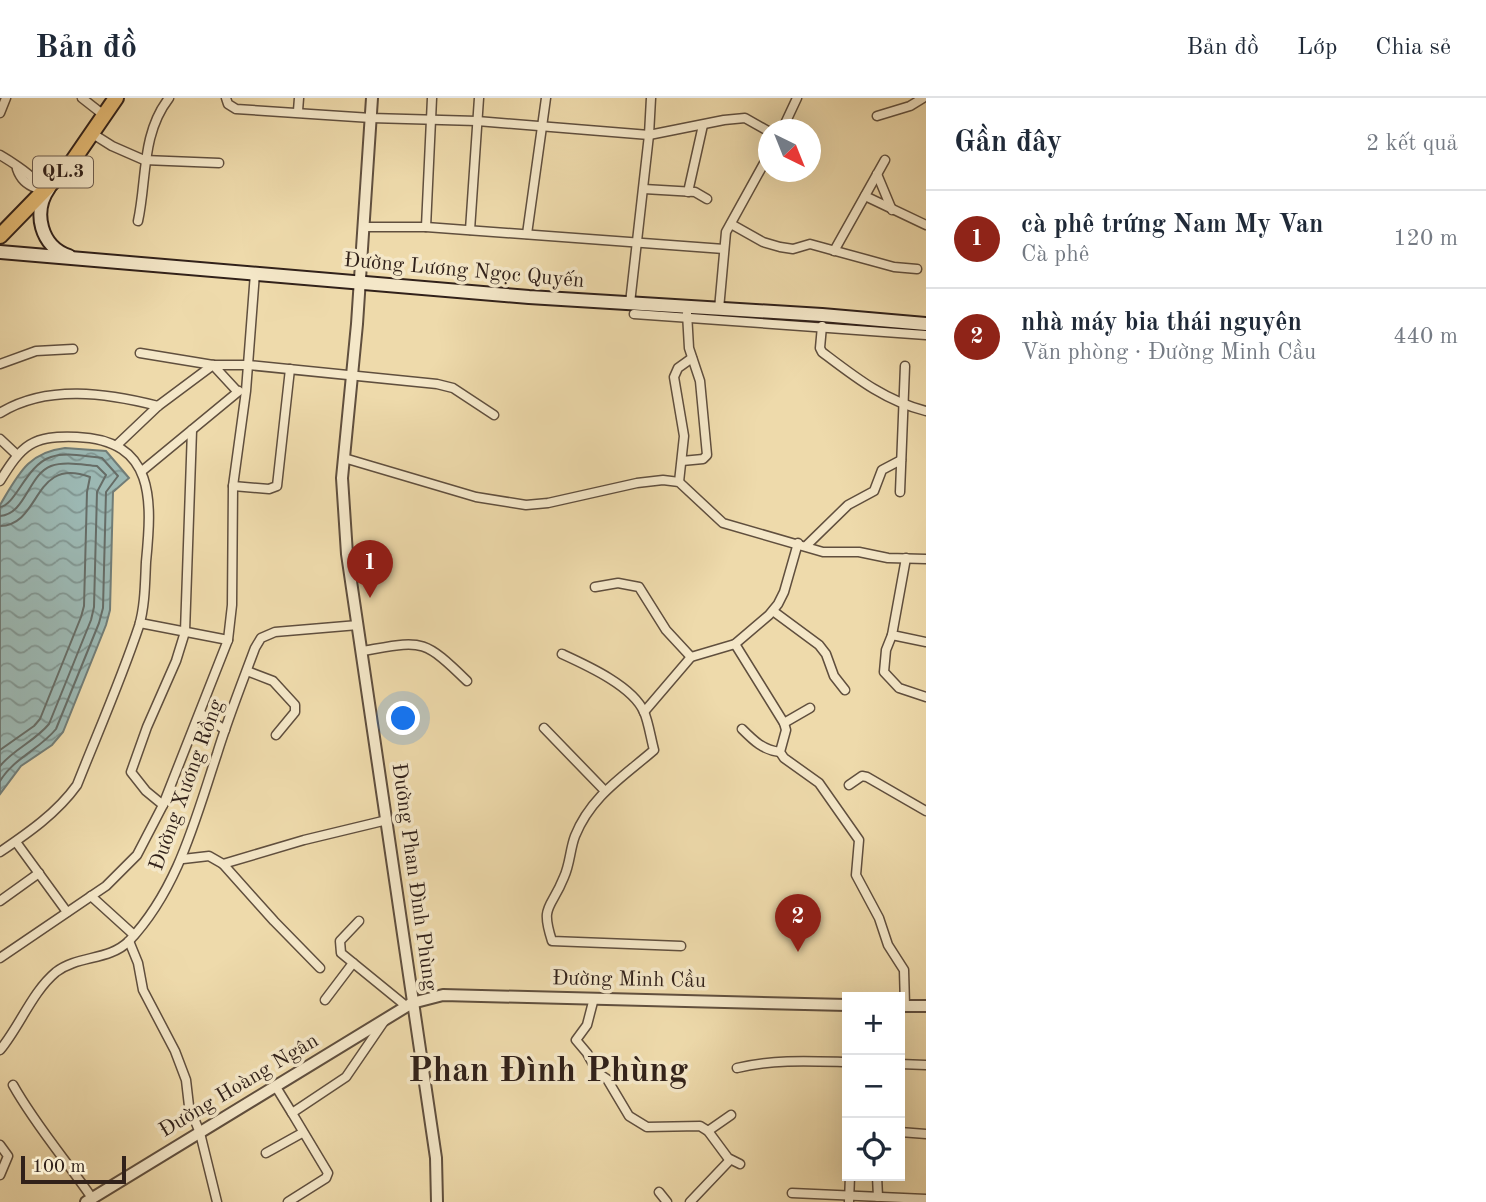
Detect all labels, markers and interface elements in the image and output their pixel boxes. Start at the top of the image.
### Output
text: Bản đồ [35,32,137,65]
text: Bản đồ [1186,36,1259,60]
text: Lớp [1297,36,1337,60]
text: Chia sẻ [1375,36,1451,60]
north arrow [758,119,821,182]
text: Gần đây [954,128,1062,158]
text: 2 kết quả [1366,132,1458,155]
road number: QL.3 [33,156,93,188]
text: cà phê trứng Nam My Van [1021,212,1324,238]
text: 1 [970,227,984,250]
text: 120 m [1393,227,1458,250]
text: Cà phê [1021,243,1089,266]
street label: Đường Lương Ngọc Quyến [343,249,585,292]
text: nhà máy bia thái nguyên [1021,310,1302,336]
text: 2 [970,325,984,348]
text: 440 m [1393,325,1458,348]
text: Văn phòng · Đường Minh Cầu [1021,341,1316,364]
pin: 1 [347,540,393,598]
street label: Đường Xương Rồng [144,695,228,873]
your location [386,701,420,735]
street label: Đường Phan Đình Phùng [388,762,440,993]
pin: 2 [775,894,821,952]
street label: Đường Minh Cầu [552,966,706,992]
map controls [842,992,905,1181]
button: + [842,992,905,1055]
street label: Đường Hoàng Ngân [156,1030,322,1142]
district label: Phan Đình Phùng [408,1054,688,1089]
button: − [842,1055,905,1118]
button: locate [842,1118,905,1181]
scale bar [21,1153,126,1185]
text: 100 m [32,1158,85,1177]

